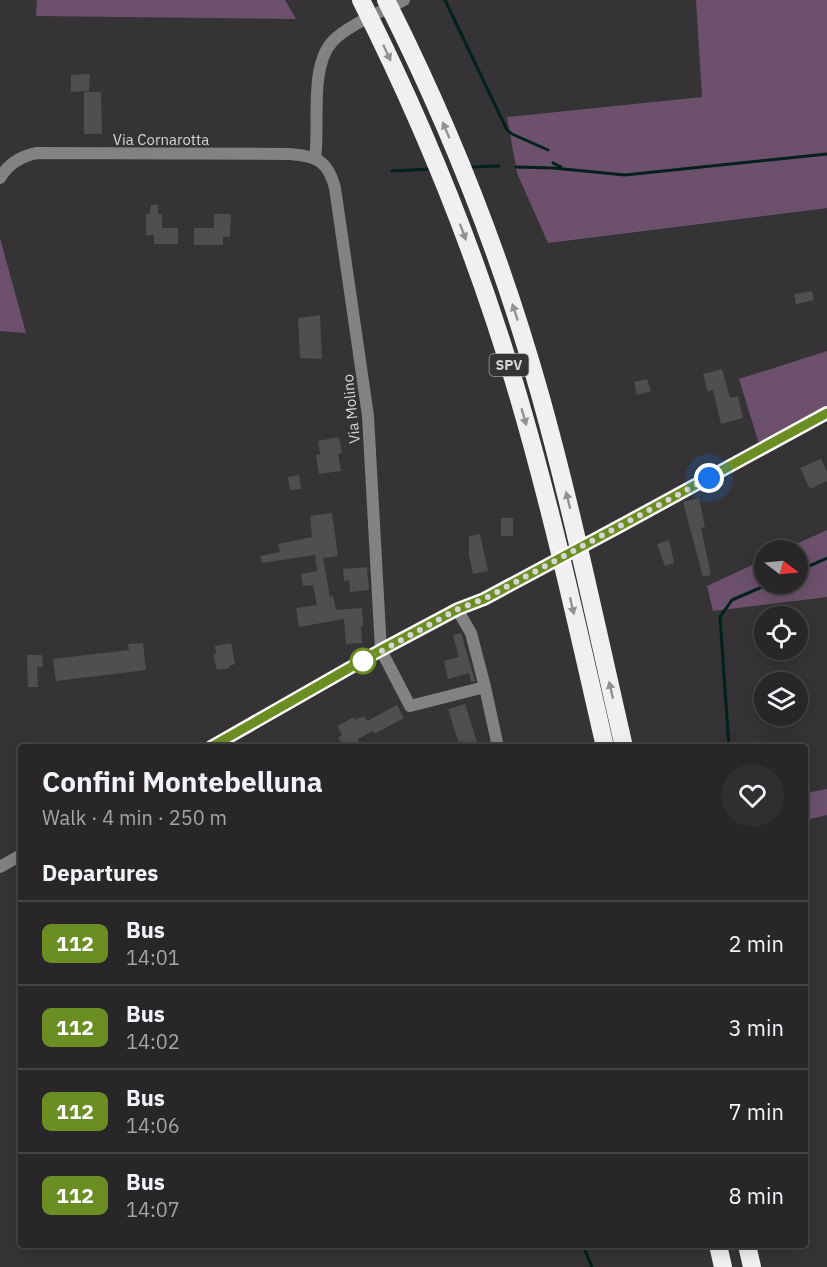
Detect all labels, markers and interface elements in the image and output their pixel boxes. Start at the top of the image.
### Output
one-way arrow [382,44,392,62]
one-way arrow [441,120,451,138]
street label: Via Cornarotta [113,130,209,149]
one-way arrow [459,223,469,241]
one-way arrow [510,303,519,321]
road number: SPV [490,354,528,376]
street label: Via Molino [338,373,364,445]
one-way arrow [520,408,529,426]
your location [694,463,724,493]
one-way arrow [562,491,572,509]
north arrow [754,540,808,594]
map controls [754,540,808,726]
one-way arrow [568,597,578,615]
button: locate [754,606,808,660]
unlabelled marker [350,648,376,674]
button: layers [754,672,808,726]
one-way arrow [606,680,615,699]
text: Confini Montebelluna [42,763,323,800]
button: heart [721,764,784,827]
text: Walk · 4 min · 250 m [42,804,227,831]
text: Departures [42,858,158,887]
text: Bus [126,915,165,944]
text: 112 [56,929,94,957]
text: 2 min [728,929,784,958]
text: 14:01 [126,944,180,971]
text: Bus [126,999,165,1028]
text: 112 [56,1013,94,1041]
text: 3 min [728,1013,784,1042]
text: 14:02 [126,1028,180,1055]
text: Bus [126,1083,165,1112]
text: 112 [56,1097,94,1125]
text: 7 min [728,1097,784,1126]
text: 14:06 [126,1112,180,1139]
text: Bus [126,1167,165,1196]
text: 112 [56,1181,94,1209]
text: 8 min [728,1181,784,1210]
text: 14:07 [126,1196,180,1223]

